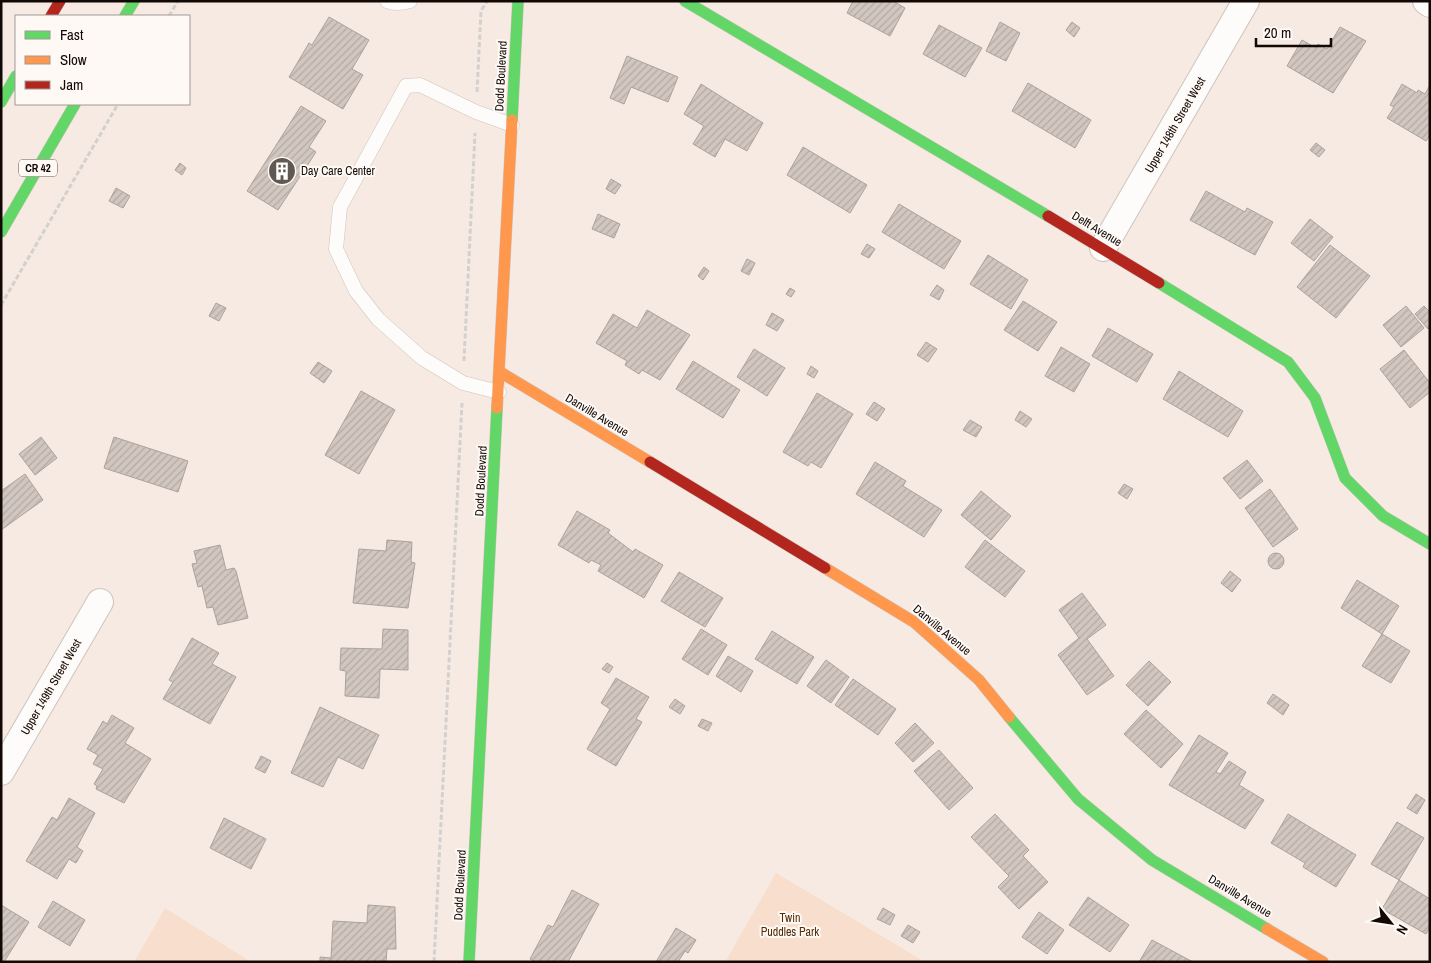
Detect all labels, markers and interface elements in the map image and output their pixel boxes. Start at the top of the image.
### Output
legend [15,15,190,105]
scale bar [1256,15,1331,47]
text: 20 m [1264,22,1291,43]
text: Fast [60,24,84,45]
street label: Dodd Boulevard [491,40,511,112]
text: Slow [60,49,87,70]
text: Jam [60,74,83,95]
street label: Upper 148th Street West [1141,74,1209,176]
building icon: Day Care Center [267,156,297,186]
road number: CR 42 [19,160,57,177]
place label: Day Care Center [301,163,376,179]
street label: Delft Avenue [1069,208,1125,250]
street label: Danville Avenue [562,390,632,440]
street label: Dodd Boulevard [471,445,491,517]
street label: Danville Avenue [910,601,974,659]
street label: Upper 149th Street West [17,636,85,738]
street label: Dodd Boulevard [450,849,470,921]
street label: Danville Avenue [1205,871,1275,921]
north arrow [1366,898,1416,948]
park label: Twin Puddles Park [761,910,819,940]
text: N [1392,921,1412,938]

